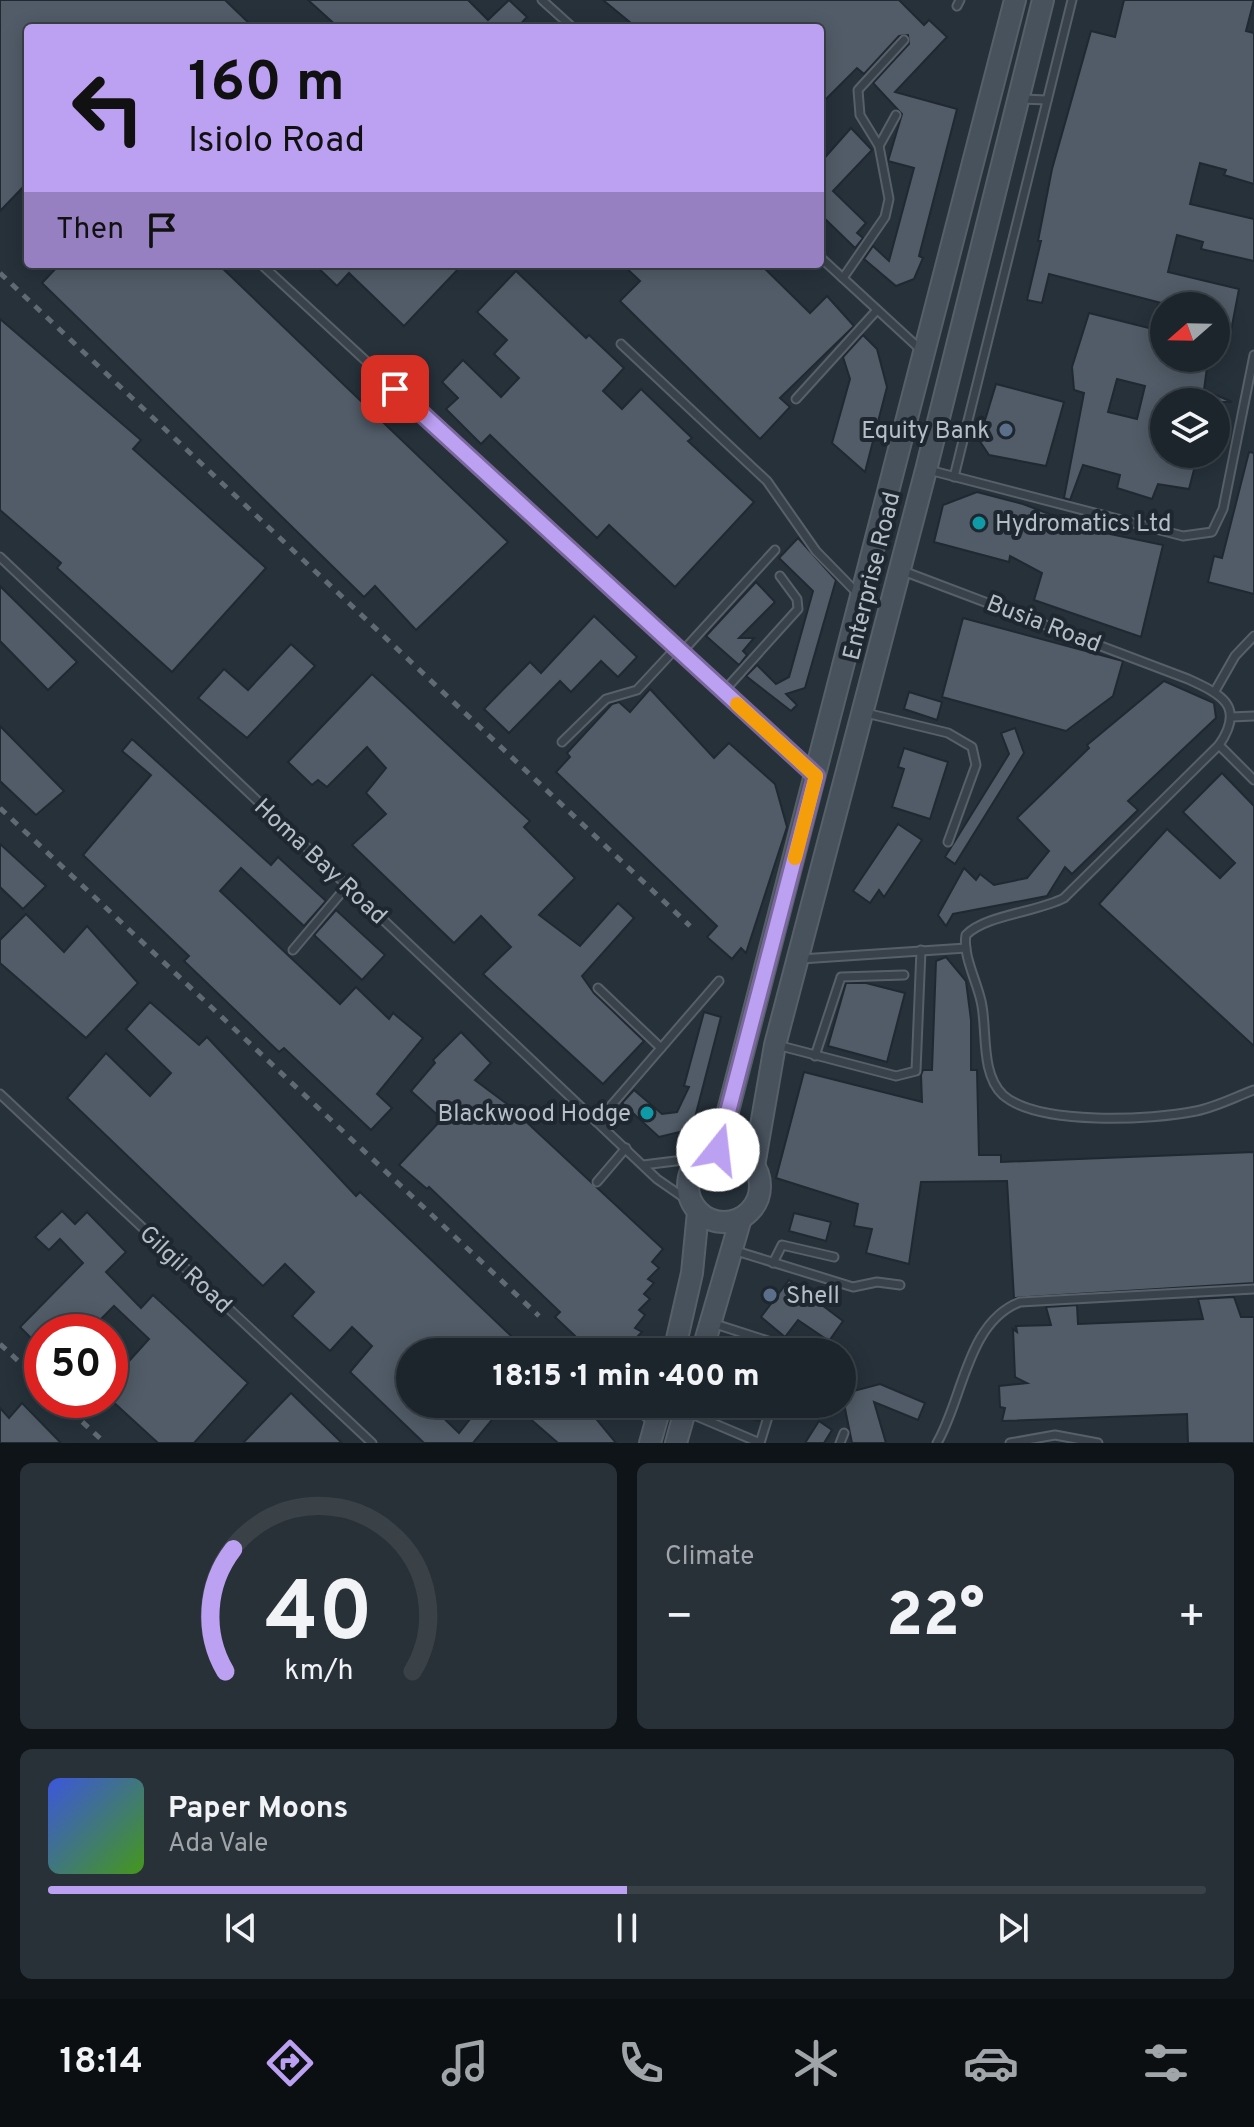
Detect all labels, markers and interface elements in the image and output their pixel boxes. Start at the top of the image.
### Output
text: 160 m [188,50,345,120]
icon: left [56,56,160,160]
text: Isiolo Road [188,119,365,165]
icon: arrive [140,208,184,252]
text: Then [56,212,124,249]
north arrow [1150,292,1230,372]
map controls [1150,292,1230,468]
pin [361,355,429,423]
icon: arrive [373,367,417,411]
button: layers [1150,388,1230,468]
place label: Equity Bank [861,417,990,447]
marker: Equity Bank [997,421,1015,439]
street label: Enterprise Road [838,489,908,664]
place label: Hydromatics Ltd [995,510,1171,540]
marker: Hydromatics Ltd [970,514,988,532]
street label: Busia Road [982,589,1105,660]
street label: Homa Bay Road [247,793,392,932]
place label: Blackwood Hodge [438,1100,631,1130]
marker: Blackwood Hodge [638,1104,656,1122]
position arrow [676,1108,760,1192]
street label: Gilgil Road [132,1220,237,1321]
place label: Shell [786,1282,840,1312]
marker: Shell [761,1286,779,1304]
speed limit sign: 50 [24,1314,128,1418]
text: 18:15 · 1 min · 400 m [493,1359,759,1396]
text: Climate [665,1541,754,1574]
text: 40 [264,1565,373,1670]
text: 22° [886,1581,985,1657]
text: − [665,1591,693,1647]
text: + [1178,1591,1206,1647]
text: km/h [284,1654,353,1690]
text: Paper Moons [168,1791,348,1828]
text: Ada Vale [168,1828,268,1861]
icon: previous [219,1906,263,1950]
icon: pause [605,1906,649,1950]
icon: next [991,1906,1035,1950]
icon: directions [262,2035,318,2091]
icon: music [437,2035,493,2091]
icon: phone [613,2035,669,2091]
icon: climate [788,2035,844,2091]
icon: car [963,2035,1019,2091]
icon: filters [1138,2035,1194,2091]
text: 18:14 [60,2040,143,2086]

